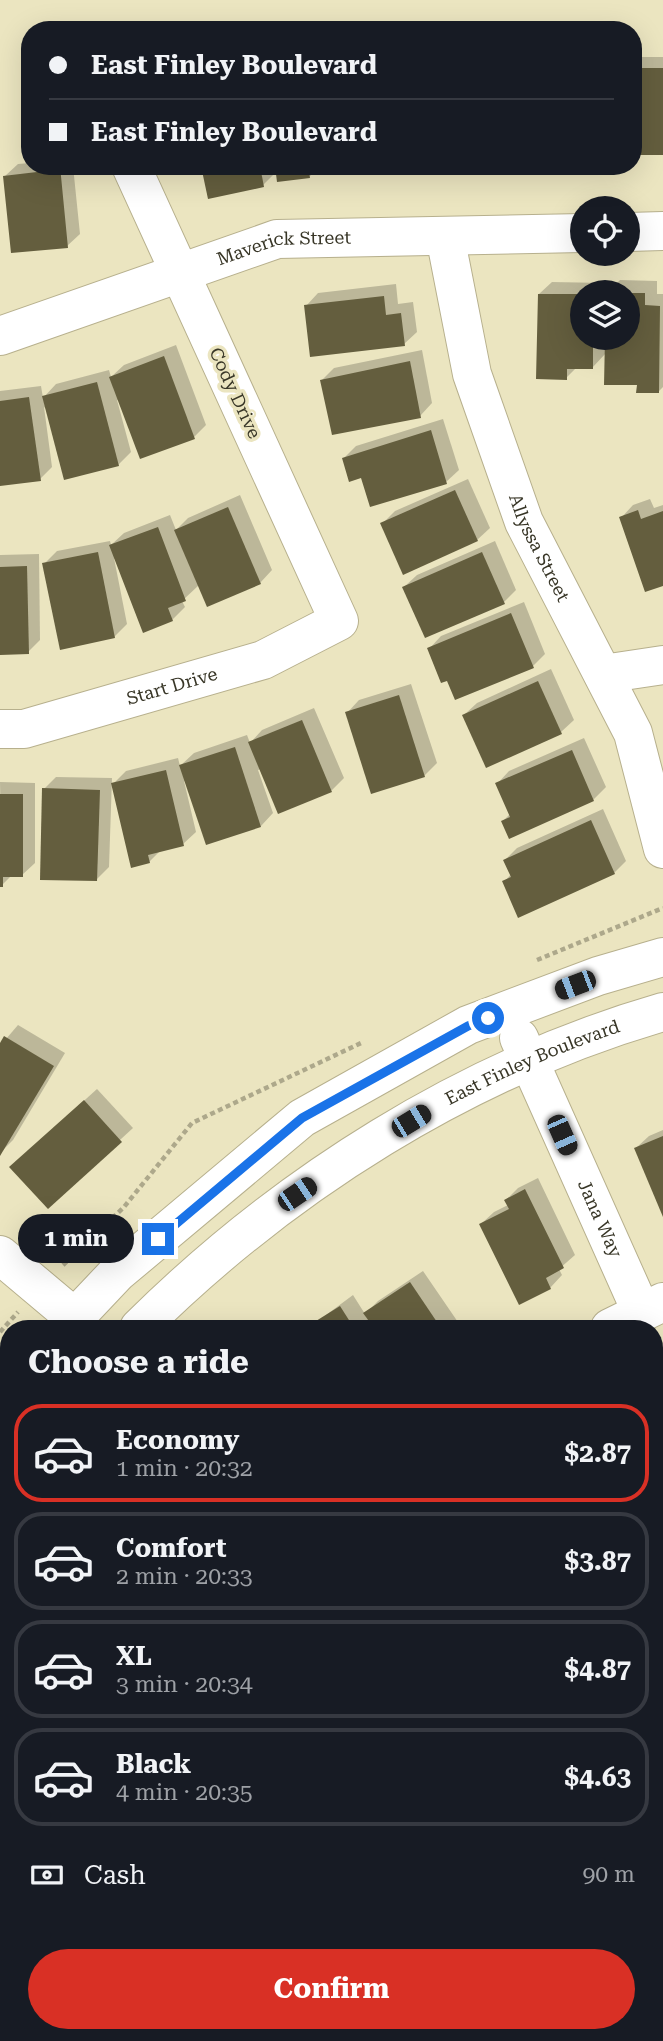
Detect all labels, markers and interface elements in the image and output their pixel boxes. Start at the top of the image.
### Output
text: East Finley Boulevard [91,50,377,80]
text: East Finley Boulevard [91,117,377,147]
map controls [570,196,640,350]
button: locate [570,196,640,266]
street label: Maverick Street [214,227,352,269]
button: layers [570,280,640,350]
street label: Cody Drive [205,344,266,442]
street label: Allyssa Street [505,491,574,605]
street label: Start Drive [124,663,220,709]
car [552,968,599,1002]
route start [472,1002,504,1034]
street label: East Finley Boulevard [441,1015,623,1109]
car [388,1101,435,1141]
car [544,1112,581,1158]
car [274,1174,321,1214]
street label: Jana Way [574,1176,627,1261]
callout: 1 min [18,1214,134,1264]
route end [142,1223,174,1255]
text: 1 min [44,1225,108,1252]
text: Choose a ride [28,1343,249,1381]
icon: car [32,1422,95,1485]
text: Economy [116,1425,239,1455]
text: $2.87 [565,1438,631,1468]
text: 1 min · 20:32 [116,1455,253,1482]
icon: car [32,1530,95,1593]
text: Comfort [116,1533,226,1563]
text: $3.87 [565,1546,631,1576]
text: 2 min · 20:33 [116,1563,253,1590]
icon: car [32,1638,95,1701]
text: XL [116,1641,152,1671]
text: $4.87 [565,1654,631,1684]
text: 3 min · 20:34 [116,1671,253,1698]
icon: car [32,1746,95,1809]
text: Black [116,1749,191,1779]
text: $4.63 [565,1762,631,1792]
text: 4 min · 20:35 [116,1779,253,1806]
icon: cash [28,1856,66,1894]
text: Cash [84,1860,146,1890]
text: 90 m [582,1861,635,1888]
button: Confirm [28,1949,635,2029]

